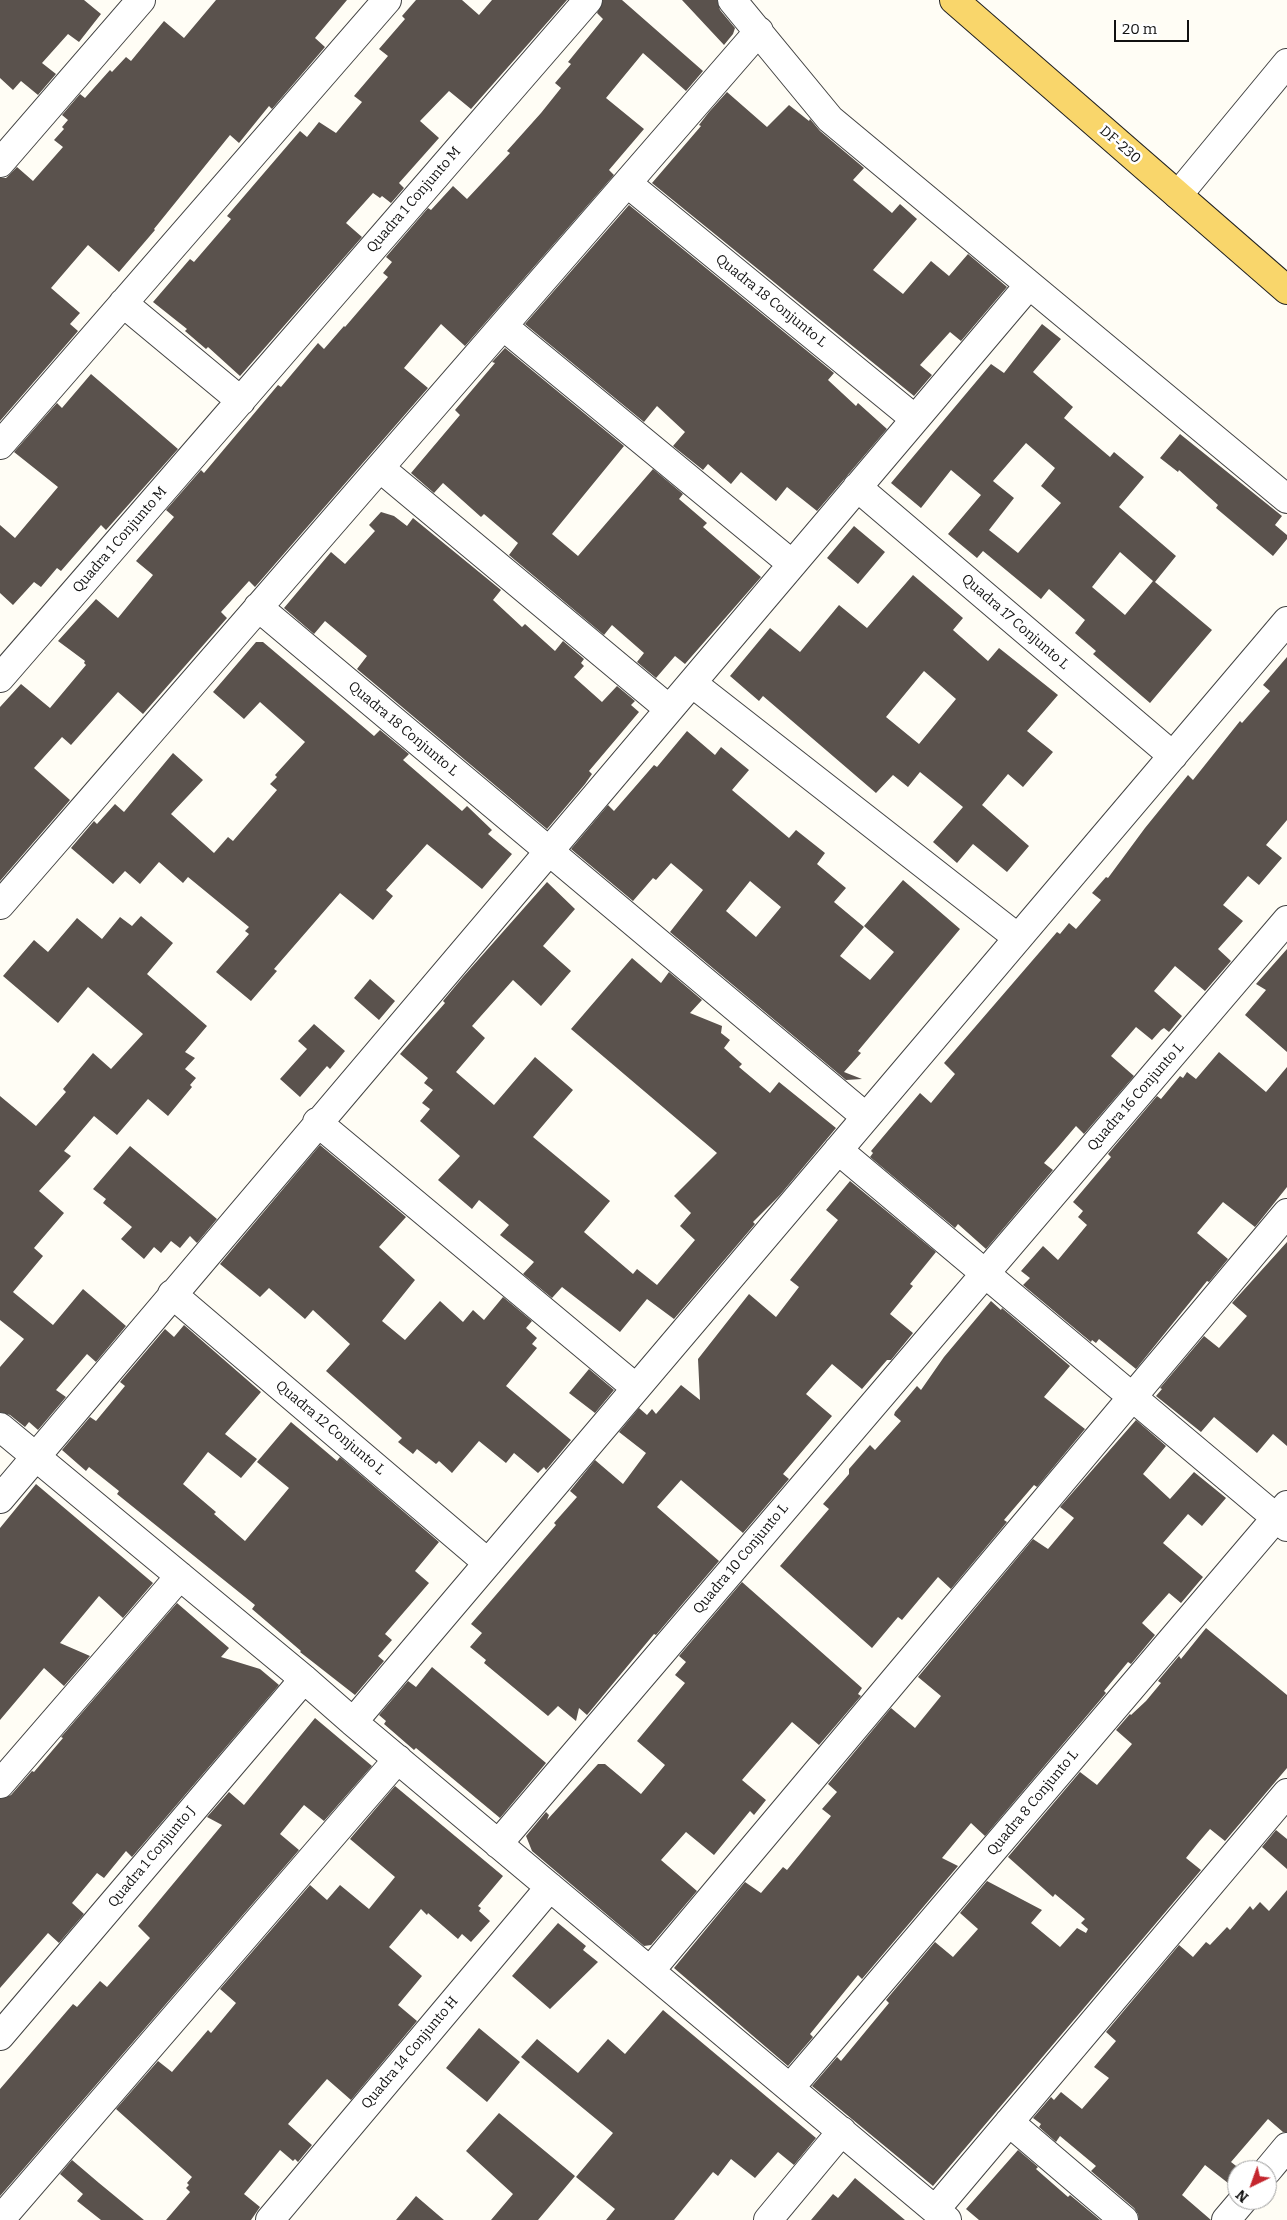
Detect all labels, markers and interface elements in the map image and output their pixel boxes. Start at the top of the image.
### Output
scale bar [1117,10,1192,42]
text: 20 m [1122,20,1157,38]
street label: DF-230 [1096,123,1144,167]
street label: Quadra 1 Conjunto M [363,144,465,256]
street label: Quadra 18 Conjunto L [712,251,830,351]
street label: Quadra 1 Conjunto M [69,484,171,596]
street label: Quadra 17 Conjunto L [958,571,1072,673]
street label: Quadra 18 Conjunto L [345,678,461,780]
street label: Quadra 16 Conjunto L [1084,1039,1188,1155]
street label: Quadra 12 Conjunto L [272,1377,388,1479]
street label: Quadra 10 Conjunto L [690,1500,792,1618]
street label: Quadra 8 Conjunto L [984,1747,1082,1859]
street label: Quadra 1 Conjunto J [105,1803,199,1911]
street label: Quadra 14 Conjunto H [358,1993,462,2113]
north arrow [1227,2160,1277,2210]
text: N [1233,2186,1252,2206]

